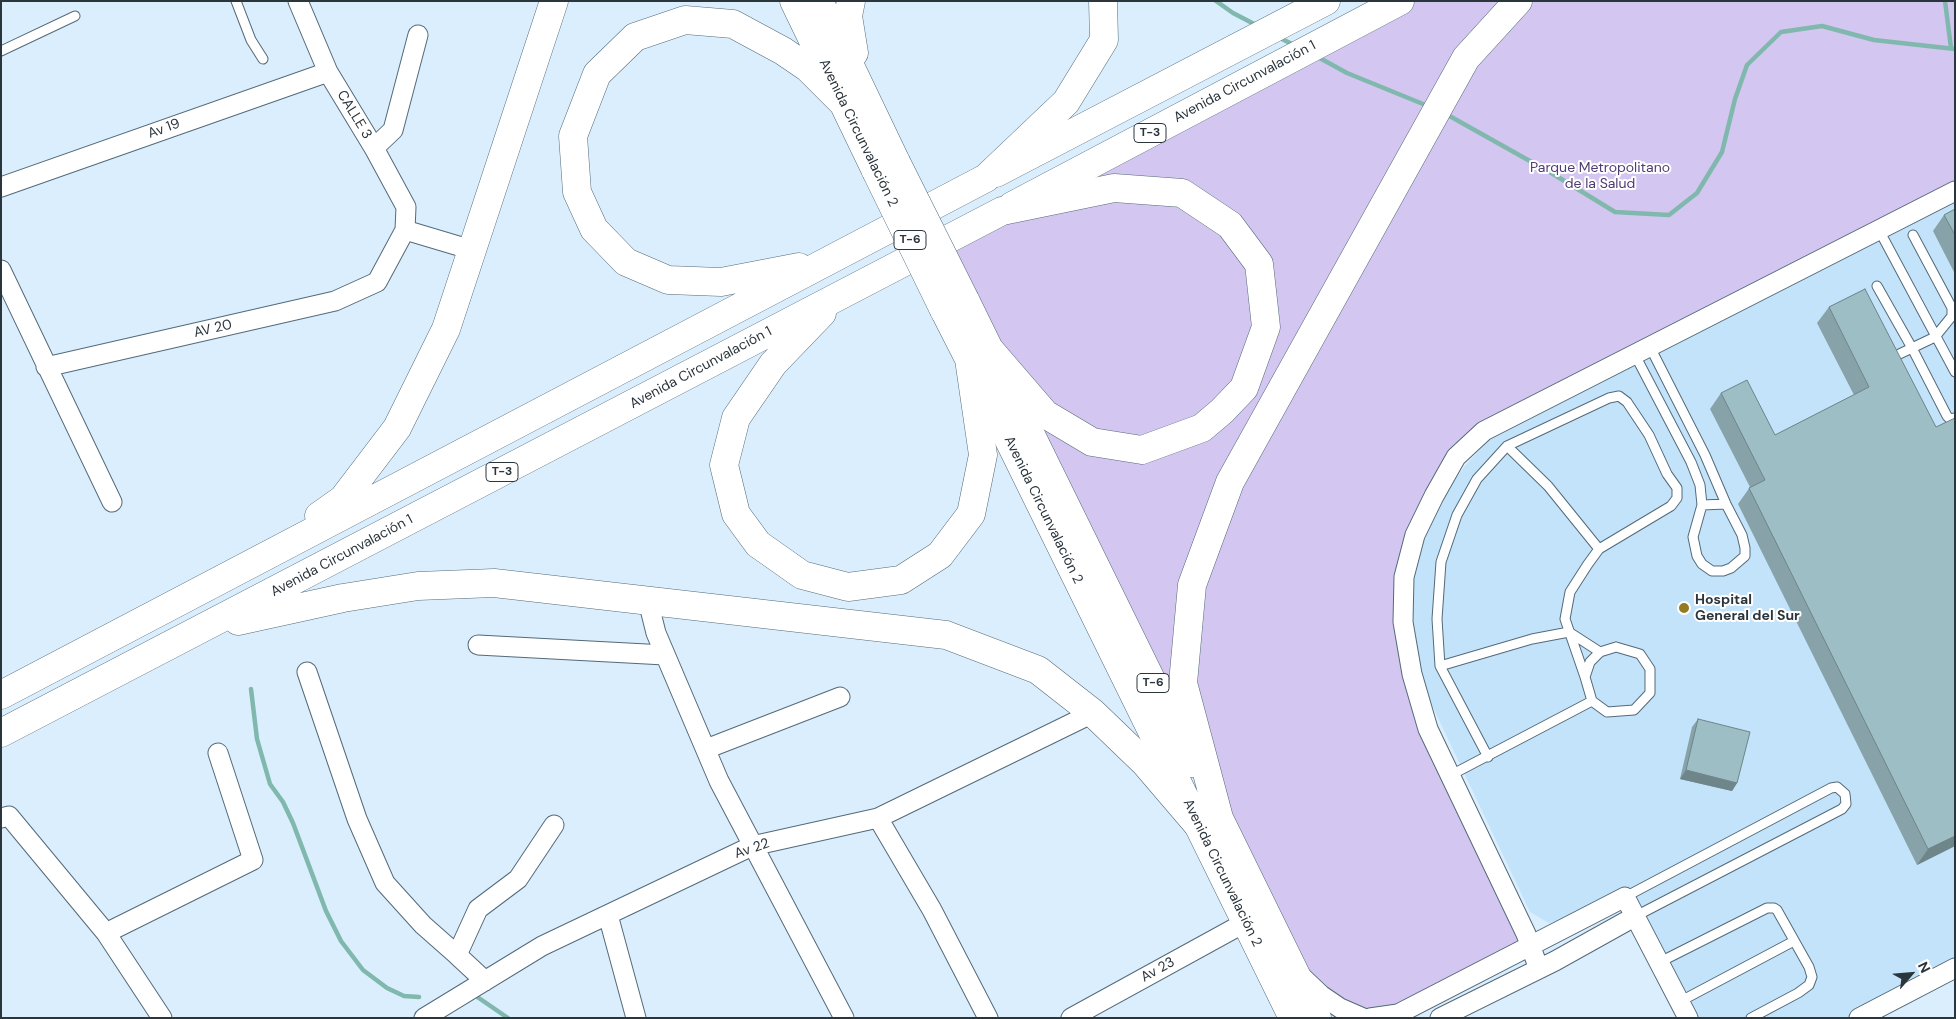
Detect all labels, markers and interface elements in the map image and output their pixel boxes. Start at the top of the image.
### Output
street label: Avenida Circunvalación 1 [1171,37,1319,127]
street label: Avenida Circunvalación 2 [815,56,901,210]
street label: CALLE 3 [333,88,375,142]
street label: Av 19 [146,115,182,143]
road number: T-3 [1134,124,1166,142]
park label: Parque Metropolitano de la Salud [1530,160,1670,192]
road number: T-6 [894,230,926,250]
street label: AV 20 [192,316,234,342]
street label: Avenida Circunvalación 1 [627,323,775,413]
street label: Avenida Circunvalación 2 [1000,433,1086,587]
road number: T-3 [486,462,518,482]
street label: Avenida Circunvalación 1 [268,511,416,601]
place label: Hospital General del Sur [1695,592,1800,624]
marker: Hospital General del Sur [1677,601,1691,615]
road number: T-6 [1137,674,1169,692]
street label: Avenida Circunvalación 2 [1179,796,1265,950]
street label: Av 22 [732,835,772,863]
north arrow [1886,949,1936,999]
street label: Av 23 [1138,954,1178,986]
text: N [1914,959,1935,976]

